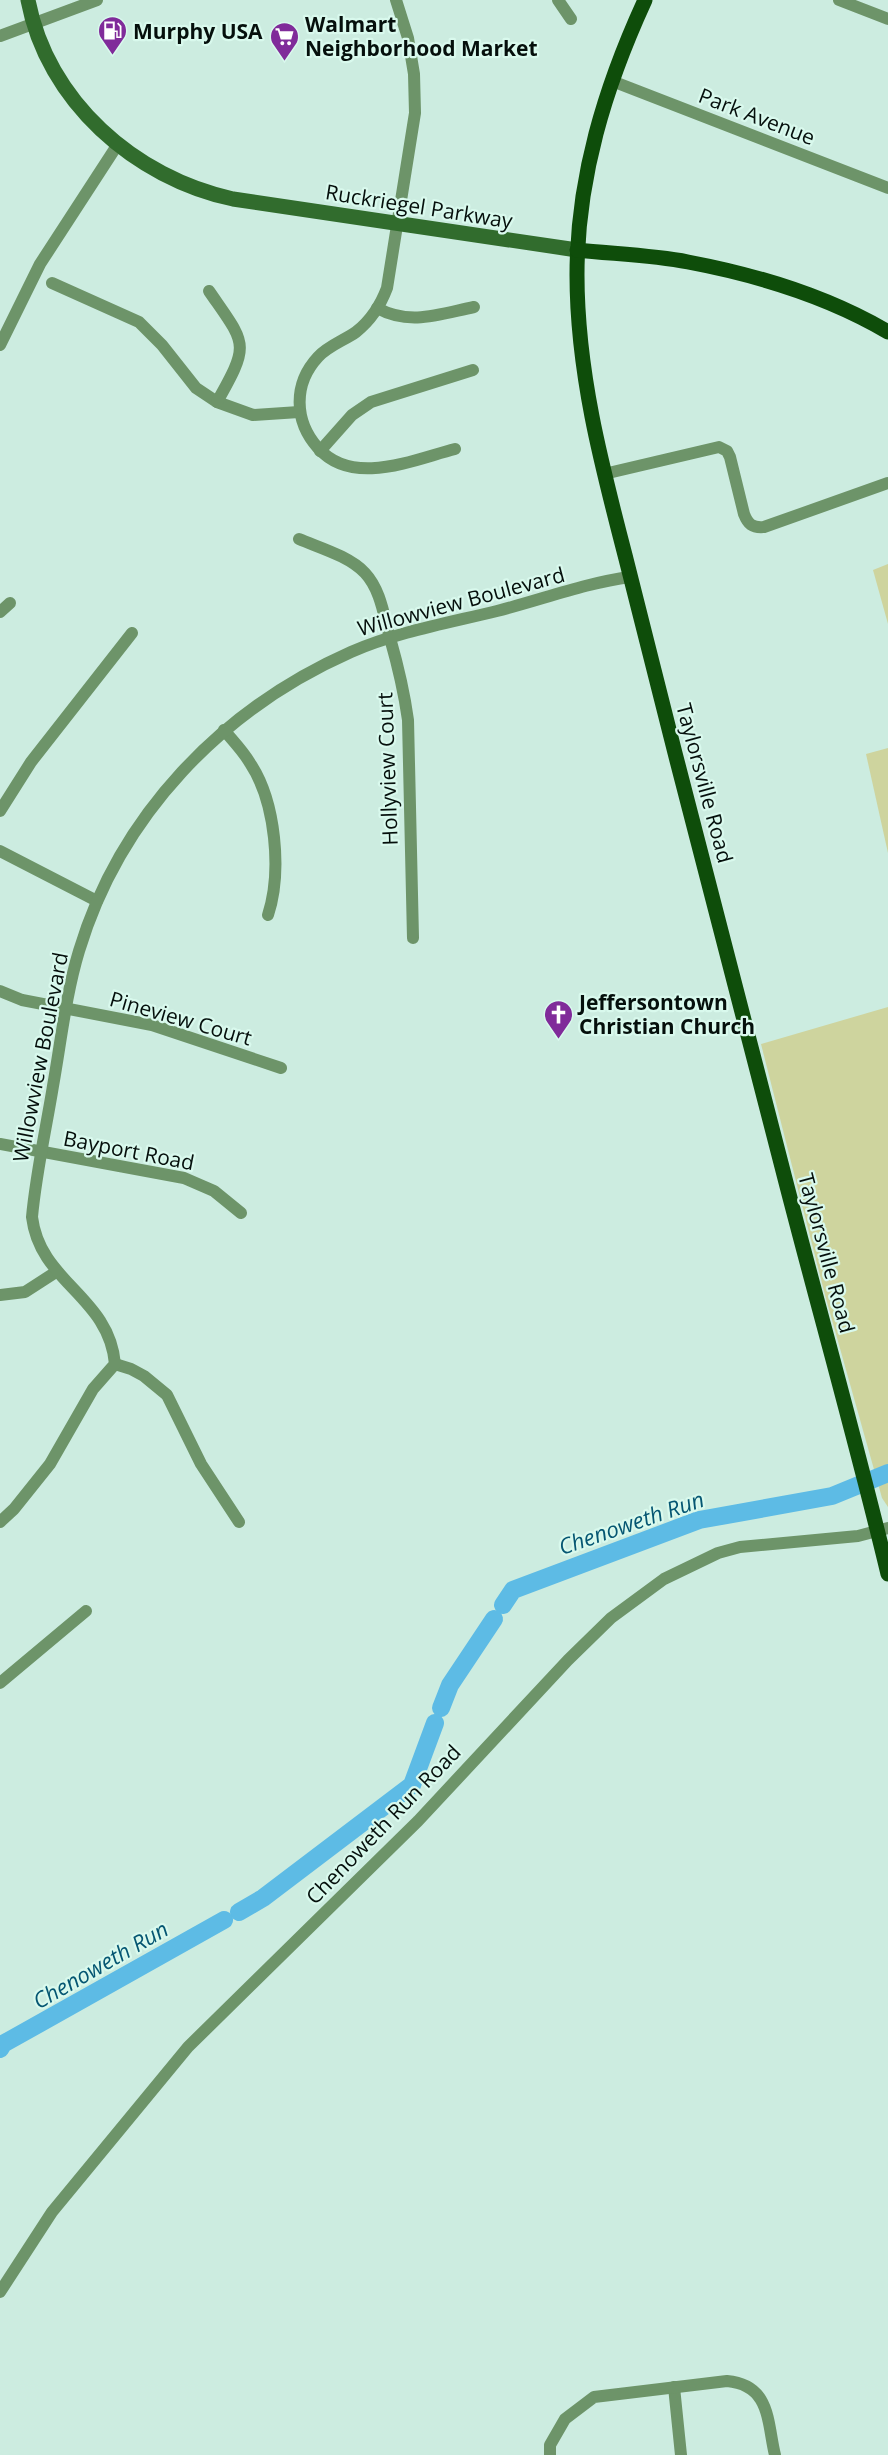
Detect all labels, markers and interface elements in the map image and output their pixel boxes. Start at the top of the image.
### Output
place label: Walmart Neighborhood Market [305,10,538,62]
fuel station icon: Murphy USA [96,15,128,57]
place label: Murphy USA [133,17,263,45]
supermarket icon: Walmart Neighborhood Market [268,20,300,62]
street label: Park Avenue [695,81,819,151]
street label: Ruckriegel Parkway [323,177,515,235]
street label: Willowview Boulevard [354,560,568,642]
street label: Hollyview Court [370,692,404,846]
street label: Taylorsville Road [670,700,740,866]
street label: Willowview Boulevard [6,950,74,1164]
street label: Pineview Court [107,984,255,1052]
place label: Jeffersontown Christian Church [577,988,755,1040]
church icon: Jeffersontown Christian Church [542,998,574,1040]
street label: Bayport Road [61,1124,197,1176]
street label: Taylorsville Road [792,1170,862,1336]
water label: Chenoweth Run [554,1483,708,1561]
street label: Chenoweth Run Road [299,1738,467,1910]
water label: Chenoweth Run [27,1913,173,2015]

